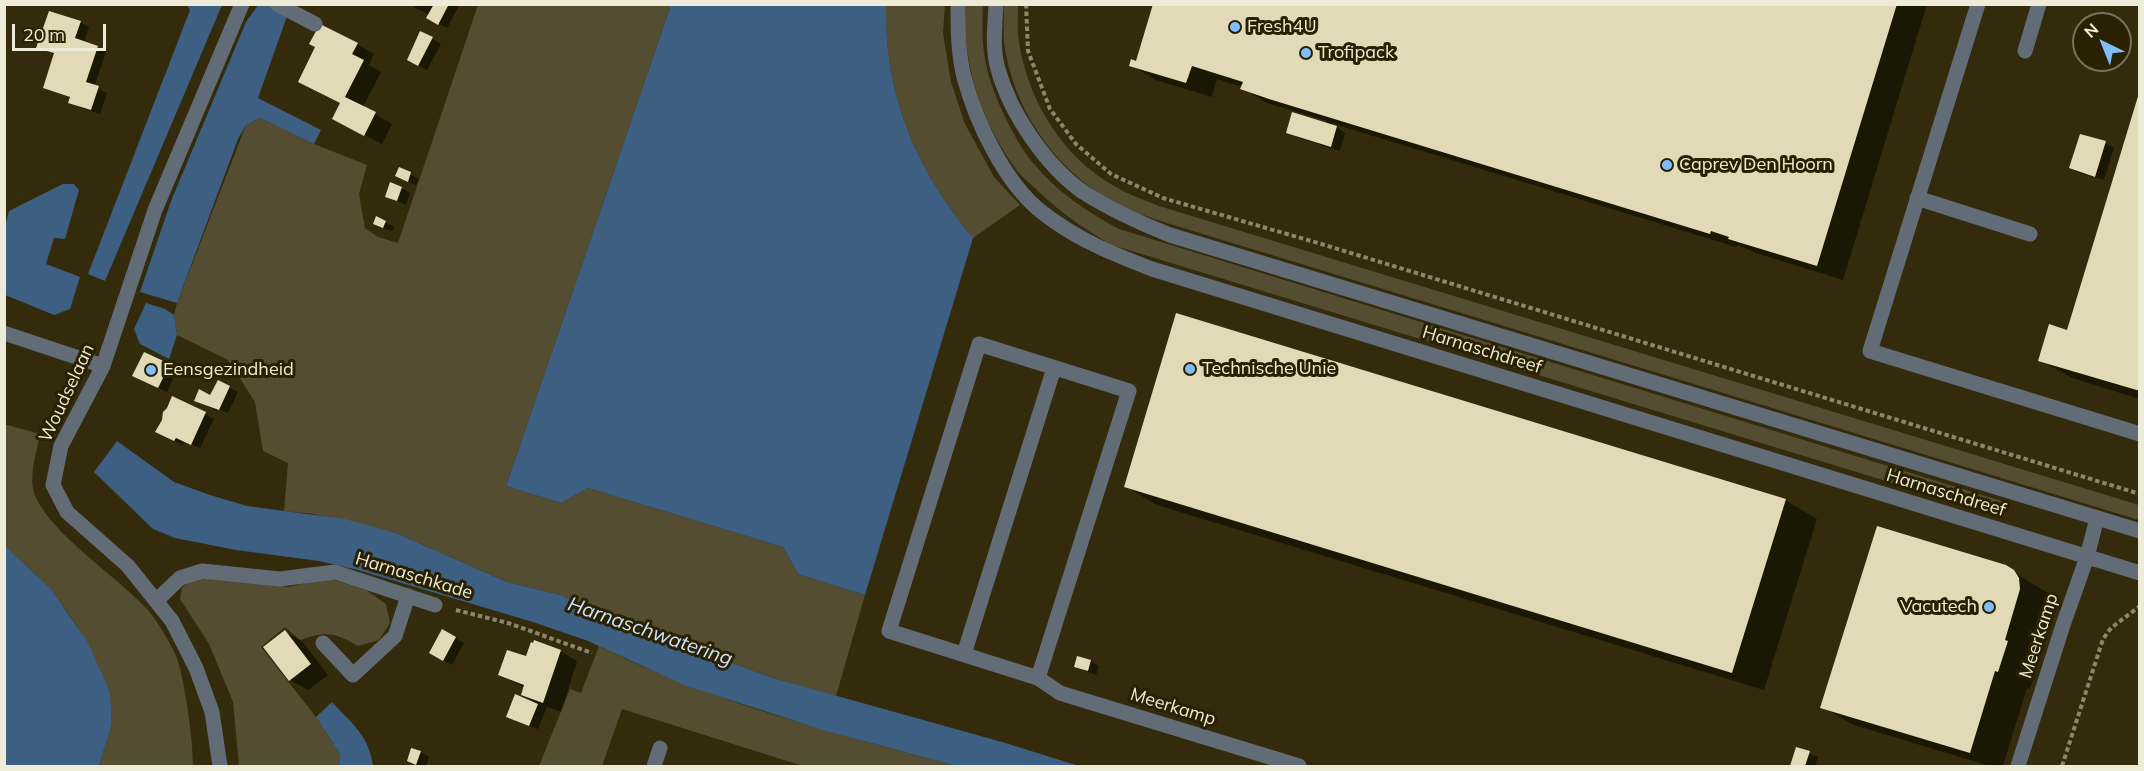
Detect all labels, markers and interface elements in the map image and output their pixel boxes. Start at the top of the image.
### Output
scale bar [15,12,110,50]
north arrow [2072,12,2132,72]
place label: Fresh4U [1247,16,1317,38]
text: N [2080,19,2102,42]
marker: Fresh4U [1228,20,1242,34]
text: 20 m [23,23,65,46]
place label: Trofipack [1318,42,1394,64]
marker: Trofipack [1299,46,1313,60]
place label: Caprev Den Hoorn [1679,154,1833,176]
marker: Caprev Den Hoorn [1660,158,1674,172]
street label: Harnaschdreef [1420,322,1544,378]
street label: Woudselaan [35,341,99,445]
place label: Technische Unie [1202,358,1336,380]
place label: Eensgezindheid [163,359,294,381]
marker: Technische Unie [1183,362,1197,376]
marker: Eensgezindheid [144,363,158,377]
street label: Harnaschdreef [1884,465,2008,521]
street label: Harnaschkade [353,548,475,604]
street label: Meerkamp [2015,591,2063,681]
water label: Harnaschwatering [565,593,735,671]
place label: Vacutech [1900,596,1977,618]
marker: Vacutech [1982,600,1996,614]
street label: Meerkamp [1128,684,1218,730]

